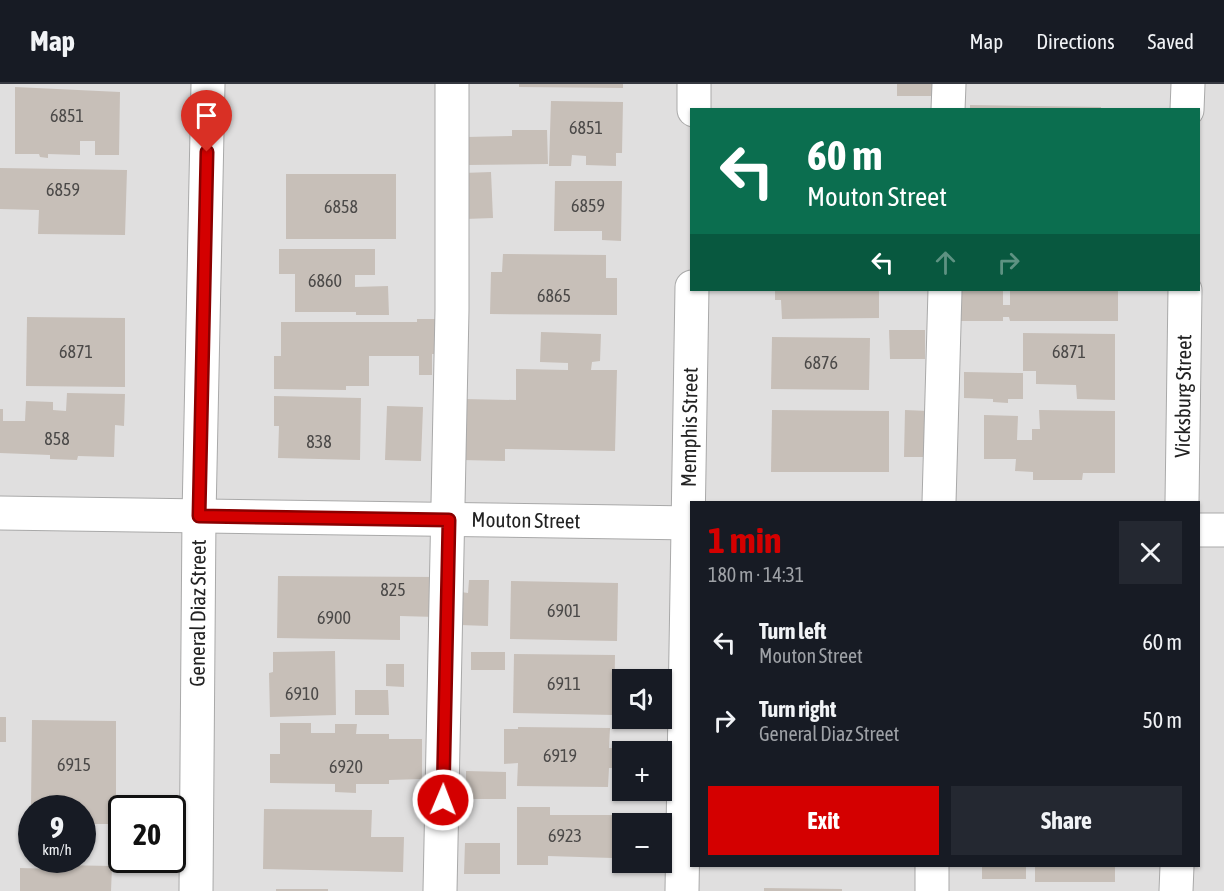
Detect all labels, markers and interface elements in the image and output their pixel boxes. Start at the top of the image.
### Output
text: Map [30,25,75,57]
text: Map [969,29,1003,53]
text: Directions [1036,29,1115,53]
text: Saved [1148,29,1194,53]
pin [181,90,232,152]
icon: arrive [190,99,223,132]
house number: 6851 [50,105,84,126]
house number: 6851 [569,117,603,138]
text: 60 m [807,131,882,179]
icon: left [708,132,786,210]
house number: 6859 [46,179,80,200]
text: Mouton Street [807,181,947,212]
house number: 6859 [571,195,605,216]
house number: 6858 [324,196,358,217]
icon: left [866,246,899,279]
icon: ahead [929,246,962,279]
icon: right [992,246,1025,279]
house number: 6860 [308,270,342,291]
house number: 6865 [537,285,571,306]
street label: Vicksburg Street [1170,334,1195,458]
house number: 6871 [59,341,93,362]
house number: 6871 [1052,341,1086,362]
house number: 6876 [804,352,838,373]
street label: Memphis Street [676,367,702,487]
house number: 858 [44,428,70,449]
house number: 838 [306,431,332,452]
street label: Mouton Street [471,507,581,532]
text: 1 min [708,519,782,561]
button: close [1119,521,1182,584]
street label: General Diaz Street [185,539,210,687]
text: 180 m · 14:31 [708,563,804,586]
house number: 825 [380,579,406,600]
house number: 6901 [547,600,581,621]
house number: 6900 [317,607,351,628]
text: Turn left [759,618,826,644]
icon: left [708,626,741,659]
text: 60 m [1142,629,1182,655]
text: Mouton Street [759,644,863,667]
map controls [612,669,672,873]
button: sound [612,669,672,729]
house number: 6911 [547,673,581,694]
house number: 6910 [285,683,319,704]
text: Turn right [759,696,836,722]
icon: right [708,704,741,737]
text: 50 m [1142,707,1182,733]
text: General Diaz Street [759,722,899,745]
button: + [612,741,672,801]
house number: 6919 [543,745,577,766]
house number: 6915 [57,754,91,775]
house number: 6920 [329,756,363,777]
position arrow [411,768,475,832]
button: Exit [708,786,939,855]
button: Share [951,786,1182,855]
speed limit sign: 20 [108,795,186,873]
text: 9 [50,810,64,844]
button: − [612,813,672,873]
house number: 6923 [548,825,582,846]
text: km/h [42,841,72,858]

